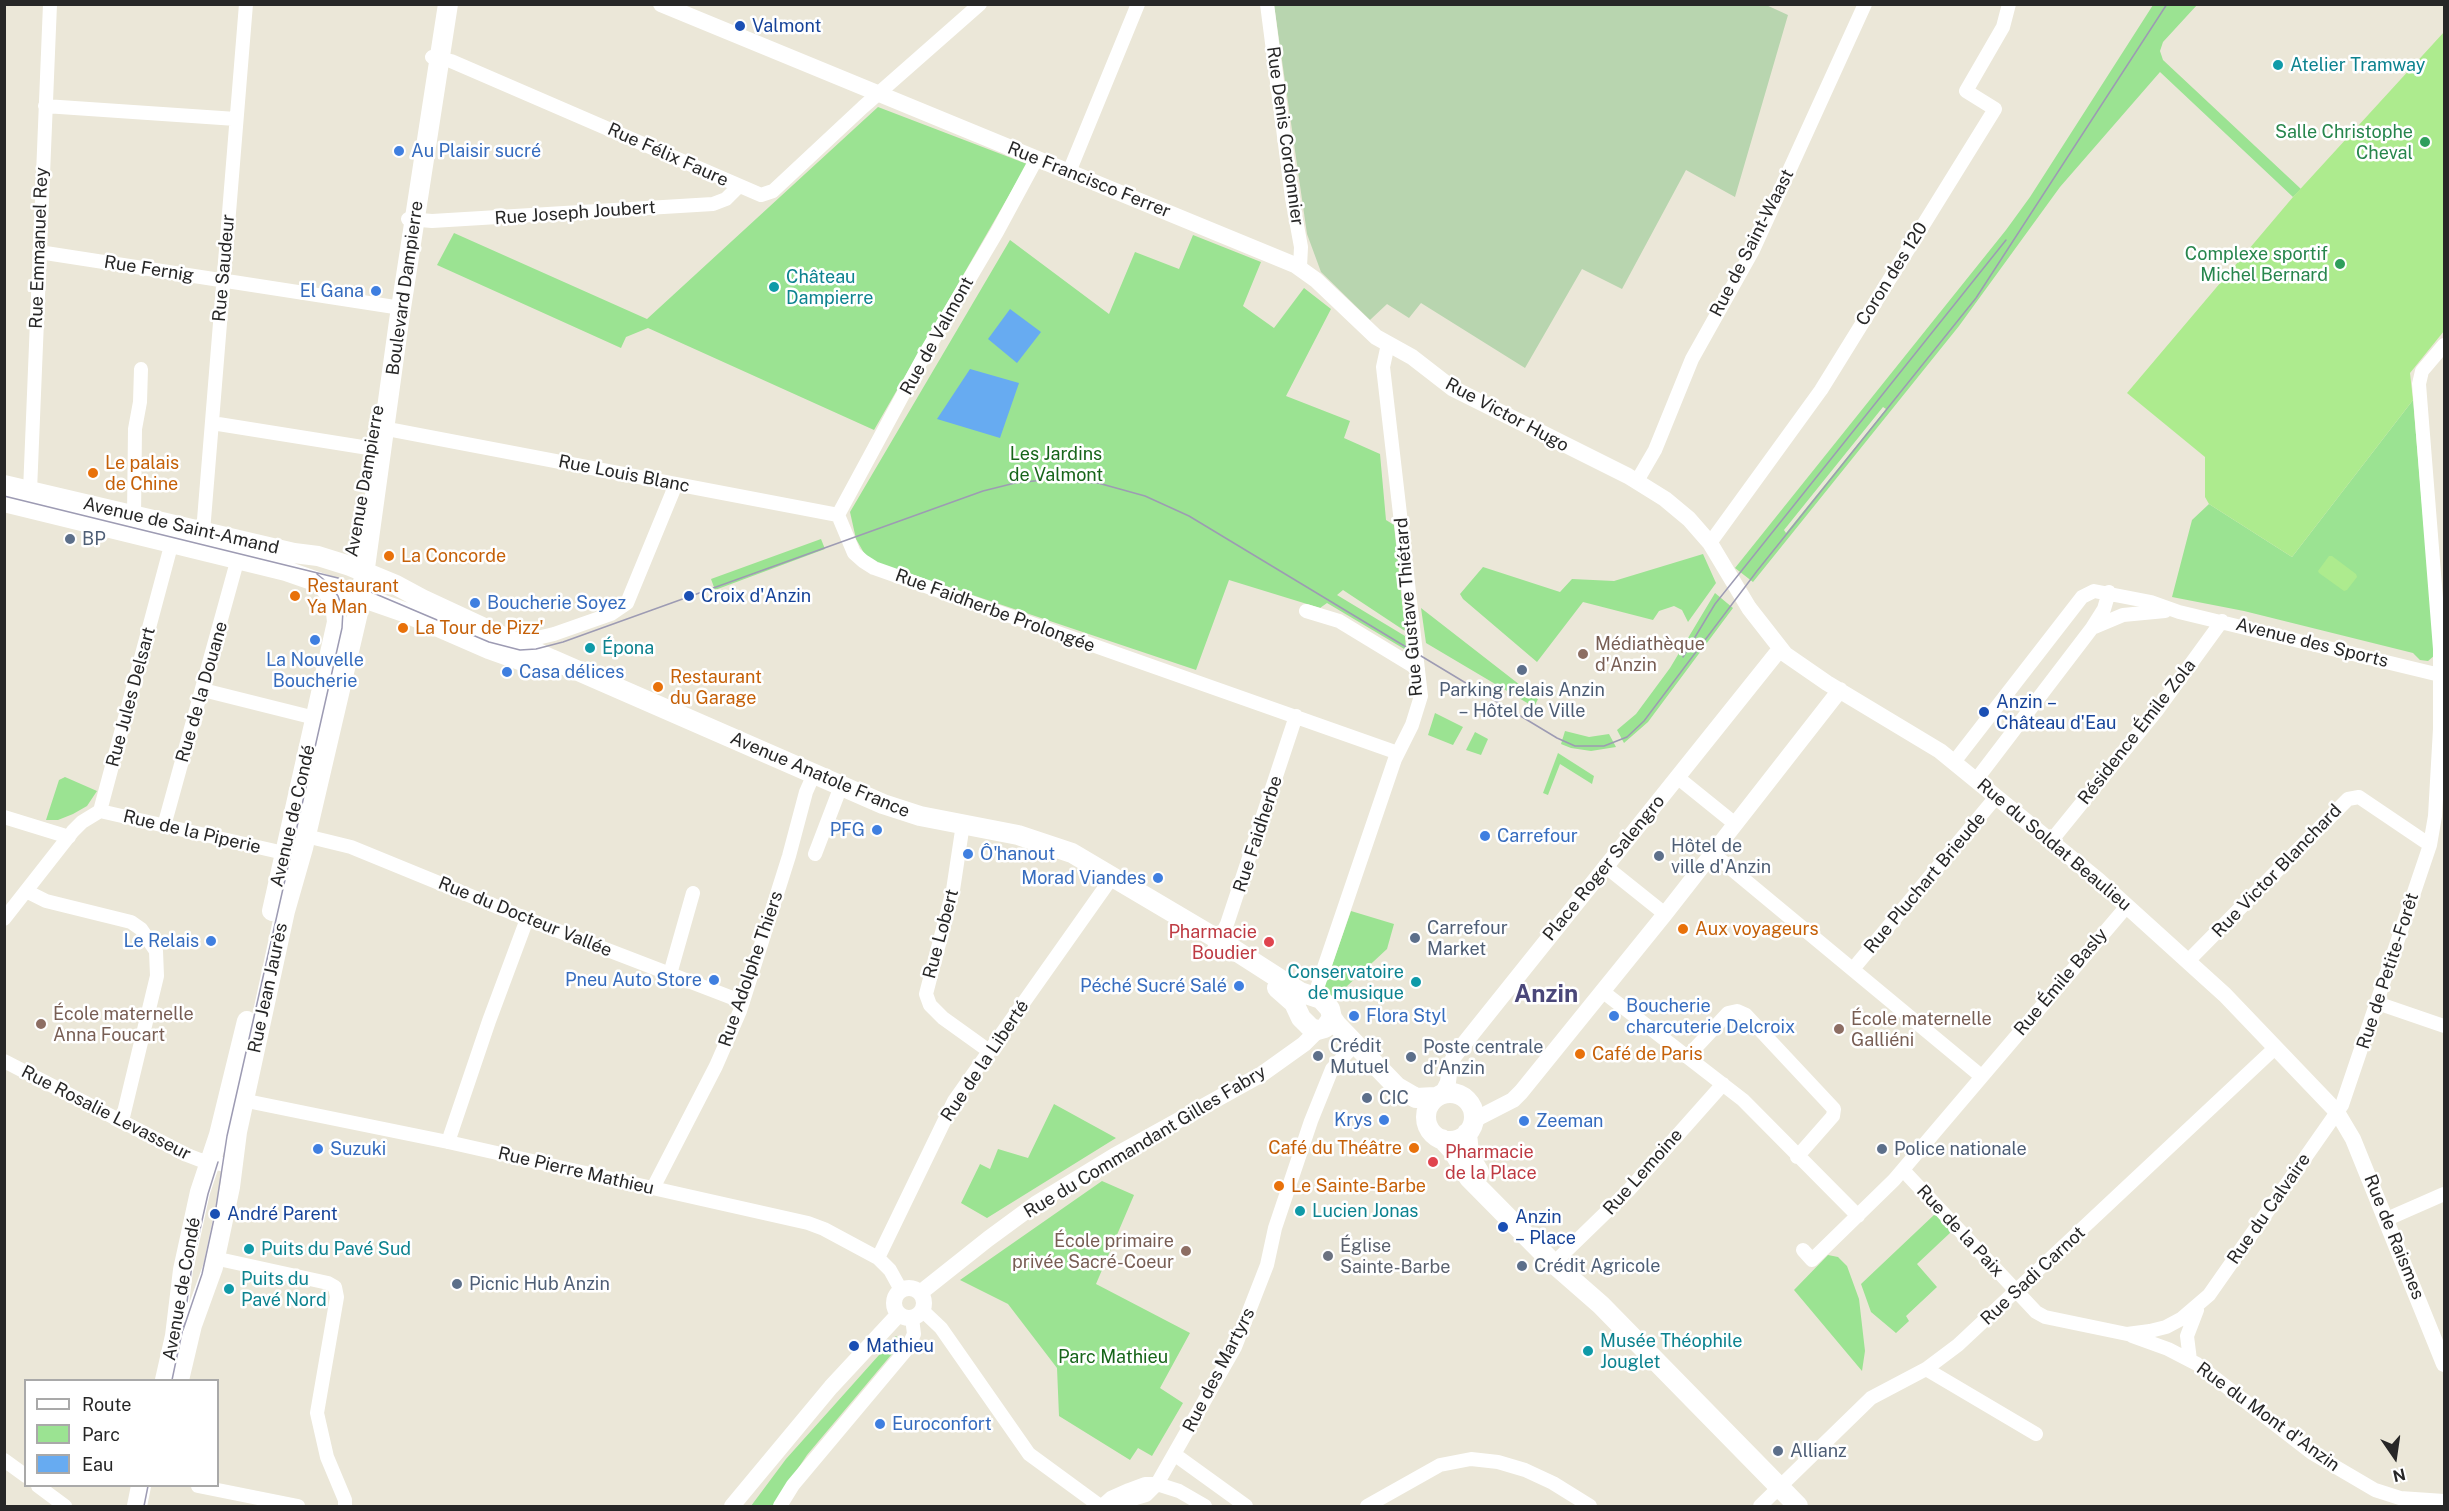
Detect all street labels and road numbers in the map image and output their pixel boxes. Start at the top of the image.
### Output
street label: Rue Denis Cordonnier [1262,45,1308,227]
street label: Rue Félix Faure [604,119,732,191]
street label: Rue Francisco Ferrer [1004,137,1174,223]
street label: Rue de Saint-Waast [1705,166,1799,320]
street label: Rue Emmanuel Rey [25,167,53,329]
street label: Rue Joseph Joubert [494,197,656,229]
street label: Boulevard Dampierre [382,199,428,377]
street label: Rue Saudeur [209,213,239,323]
street label: Coron des 120 [1852,218,1932,330]
street label: Rue Fernig [103,251,195,287]
street label: Rue de Valmont [896,273,978,399]
street label: Rue Victor Hugo [1442,373,1572,457]
street label: Avenue Dampierre [341,403,389,559]
street label: Rue Louis Blanc [557,451,691,497]
street label: Avenue de Saint-Amand [81,493,281,559]
street label: Rue Gustave Thiétard [1390,517,1428,697]
street label: Rue Faidherbe Prolongée [892,565,1098,657]
street label: Avenue des Sports [2234,614,2390,672]
street label: Rue de la Douane [172,619,232,765]
street label: Rue Jules Delsart [102,625,160,769]
street label: Résidence Émile Zola [2074,655,2200,809]
street label: Avenue Anatole France [727,727,913,823]
street label: Avenue de Condé [266,743,320,889]
street label: Rue Faidherbe [1229,773,1287,895]
street label: Rue du Soldat Beaulieu [1972,774,2136,916]
street label: Place Roger Salengro [1539,791,1669,945]
street label: Rue Victor Blanchard [2208,800,2346,942]
street label: Rue de la Piperie [121,806,263,858]
street label: Rue Pluchart Brieude [1860,808,1990,958]
street label: Rue du Docteur Vallée [435,872,615,962]
street label: Rue Lobert [919,887,963,981]
street label: Rue Adolphe Thiers [714,888,788,1050]
street label: Rue de Petite-Forêt [2353,890,2423,1052]
street label: Rue Jean Jaurès [244,921,292,1055]
street label: Rue Émile Basly [2010,924,2112,1040]
street label: Rue de la Liberté [936,996,1034,1126]
street label: Rue Rosalie Levasseur [18,1061,194,1165]
street label: Rue du Commandant Gilles Fabry [1020,1061,1270,1223]
street label: Rue Lemoine [1599,1125,1687,1219]
street label: Rue Pierre Mathieu [496,1143,656,1199]
street label: Rue du Calvaire [2223,1149,2315,1269]
street label: Rue de Raismes [2359,1171,2429,1303]
street label: Rue de la Paix [1912,1181,2008,1281]
street label: Avenue de Condé [159,1216,205,1362]
street label: Rue Sadi Carnot [1976,1222,2090,1330]
street label: Rue des Martyrs [1178,1304,1260,1436]
street label: Rue du Mont d'Anzin [2192,1358,2344,1476]

